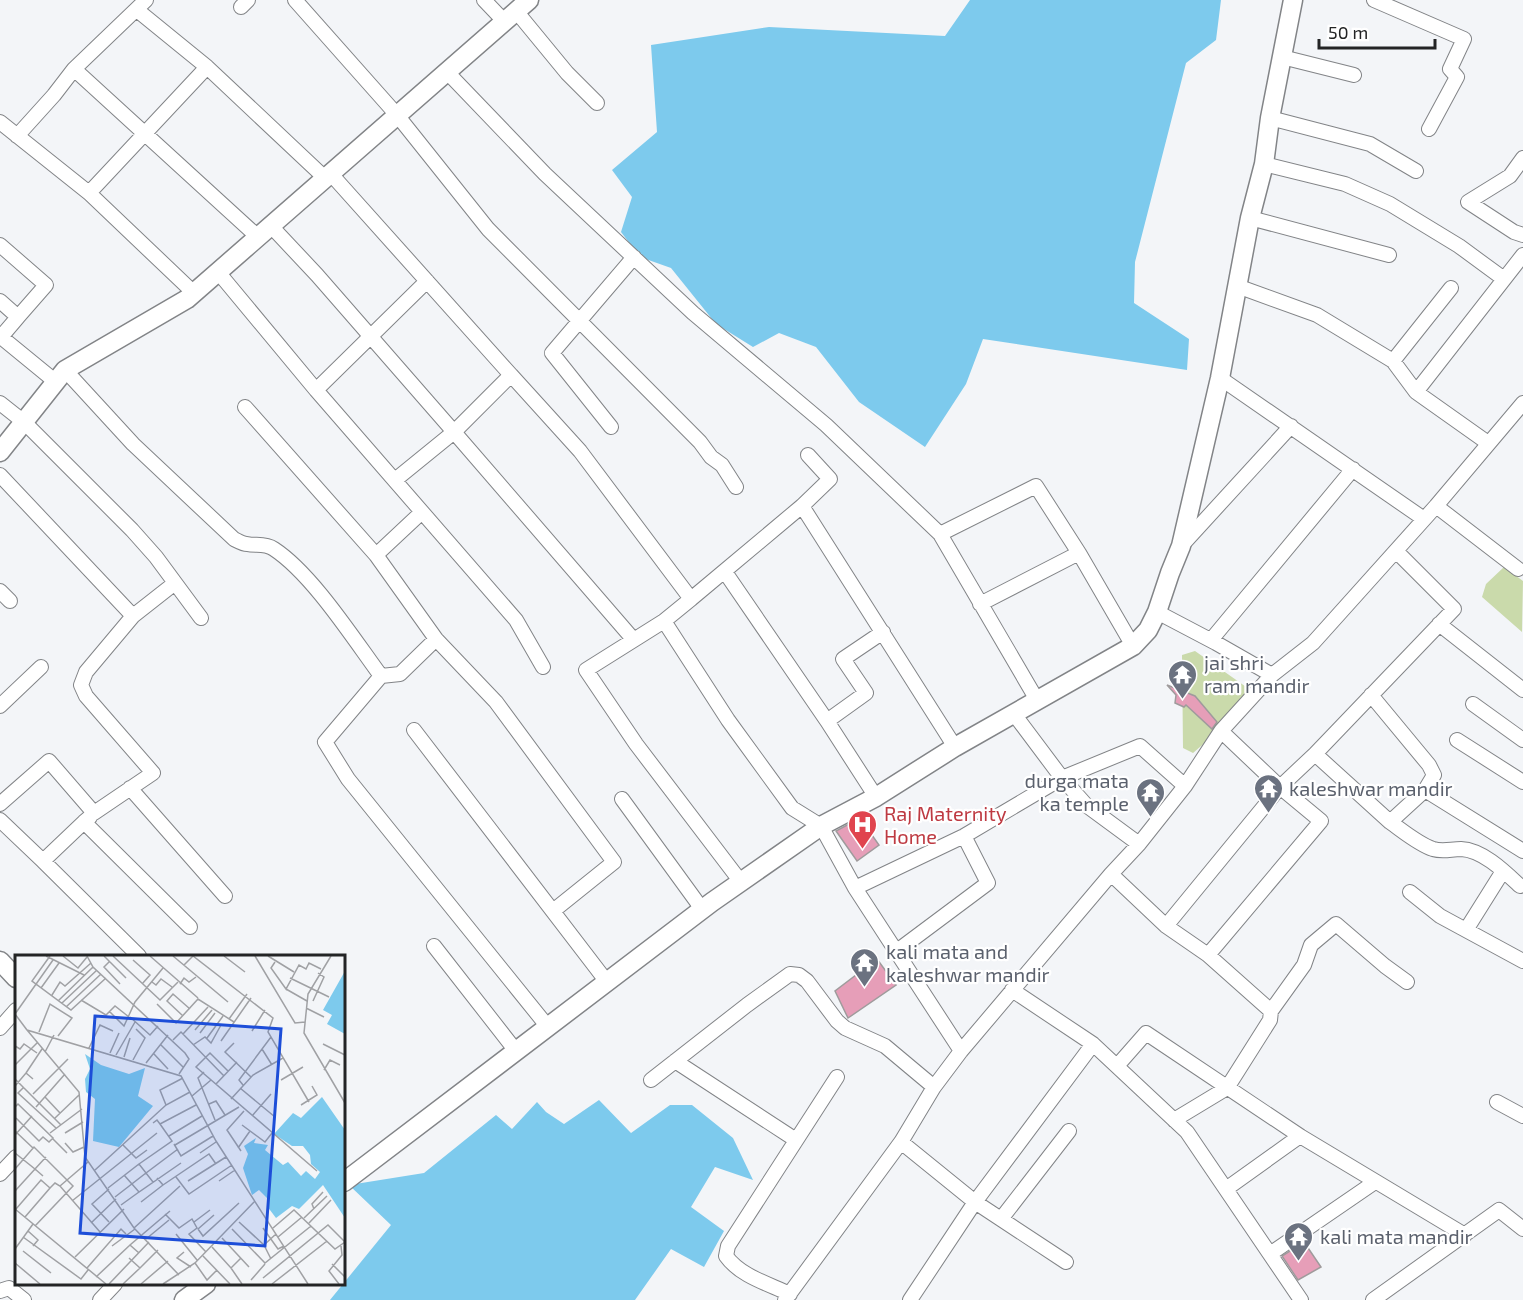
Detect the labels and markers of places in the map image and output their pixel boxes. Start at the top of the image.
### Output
place label: jai shri ram mandir [1204,650,1310,697]
temple icon: jai shri ram mandir [1167,658,1199,700]
place label: durga mata ka temple [1025,768,1129,815]
temple icon: kaleshwar mandir [1252,772,1284,814]
temple icon: durga mata ka temple [1134,776,1166,818]
place label: kaleshwar mandir [1289,776,1453,800]
place label: Raj Maternity Home [884,801,1007,848]
hospital icon: Raj Maternity Home [847,808,879,850]
place label: kali mata and kaleshwar mandir [886,939,1050,986]
temple icon: kali mata and kaleshwar mandir [849,946,881,988]
temple icon: kali mata mandir [1283,1220,1315,1262]
place label: kali mata mandir [1320,1224,1473,1248]

